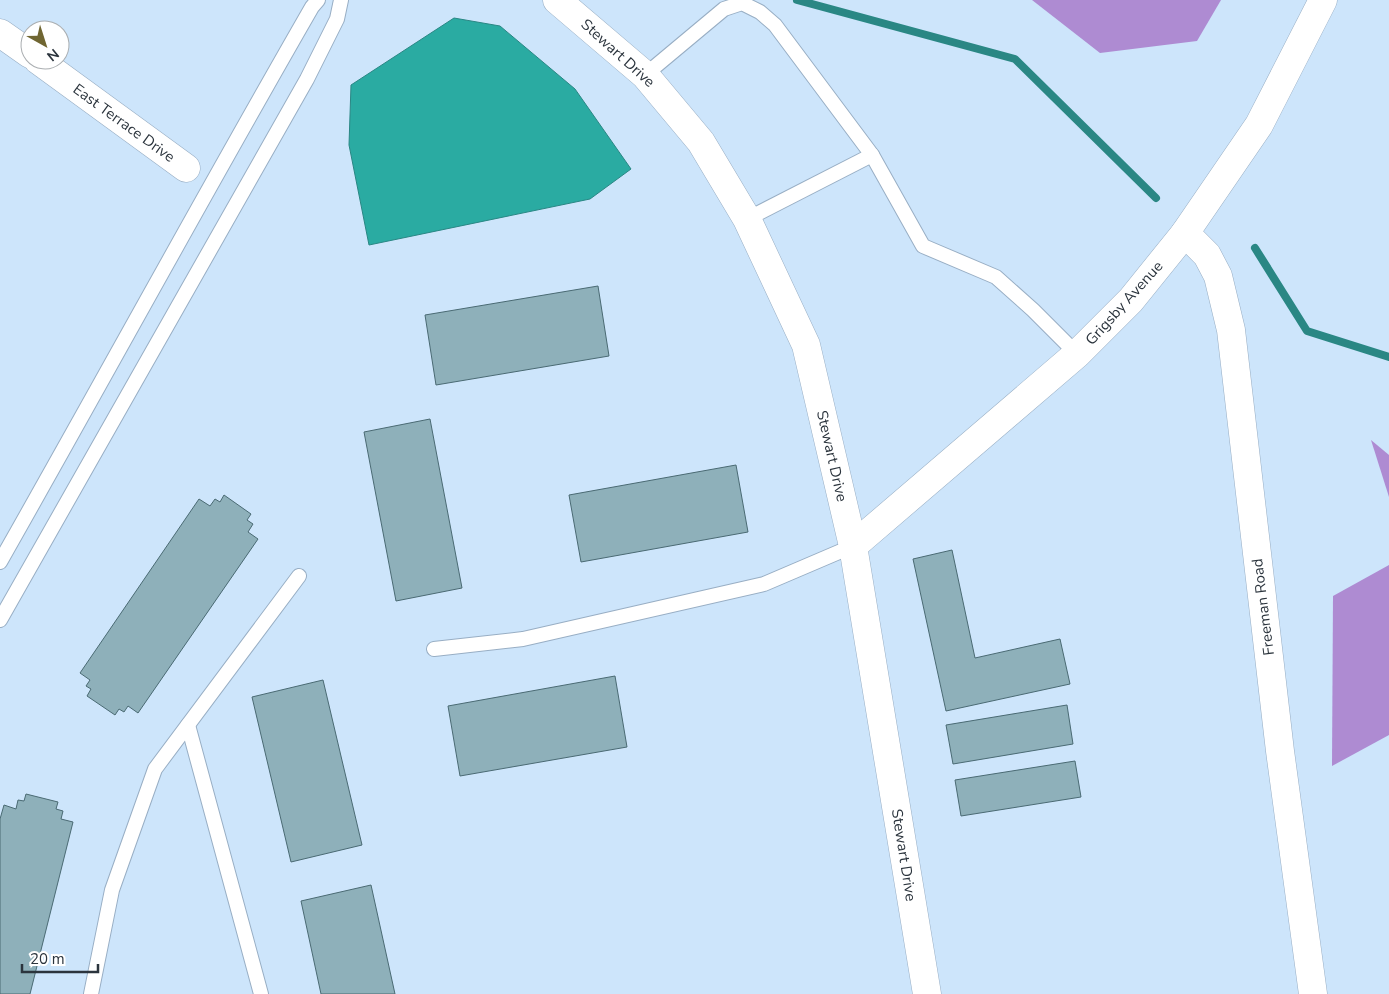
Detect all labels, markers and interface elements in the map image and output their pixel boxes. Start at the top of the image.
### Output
street label: Stewart Drive [577,14,659,92]
north arrow [20,20,70,70]
text: N [43,44,63,65]
street label: East Terrace Drive [69,79,179,167]
street label: Grigsby Avenue [1081,257,1167,349]
street label: Stewart Drive [812,408,852,504]
street label: Freeman Road [1247,557,1279,657]
street label: Stewart Drive [887,807,921,903]
scale bar [22,942,99,974]
text: 20 m [30,949,65,969]

